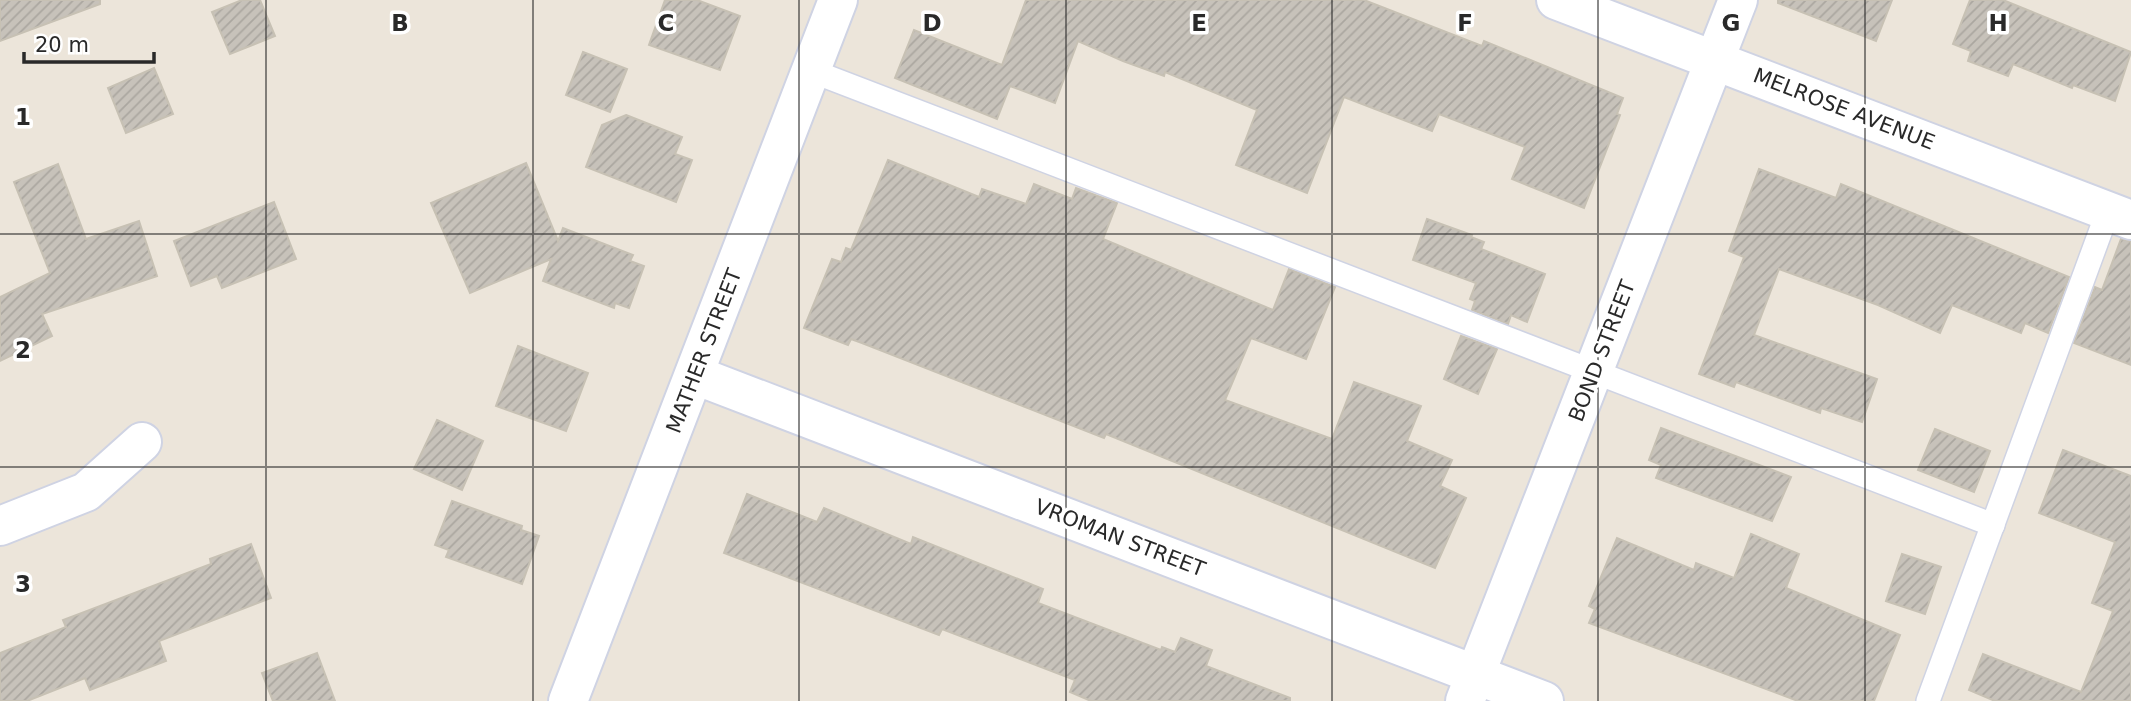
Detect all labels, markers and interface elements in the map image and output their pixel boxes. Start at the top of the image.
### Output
text: B [391,10,409,36]
text: C [658,10,674,36]
text: D [922,10,942,36]
text: E [1191,10,1207,36]
text: F [1457,10,1473,36]
text: G [1722,10,1740,36]
text: H [1988,10,2008,36]
scale bar [24,21,154,65]
text: 20 m [35,33,89,57]
street label: MELROSE AVENUE [1750,63,1938,155]
text: 1 [15,104,31,130]
street label: MATHER STREET [662,265,746,437]
street label: BOND STREET [1564,277,1640,425]
text: 2 [15,337,31,363]
street label: VROMAN STREET [1031,494,1209,582]
text: 3 [15,571,31,597]

